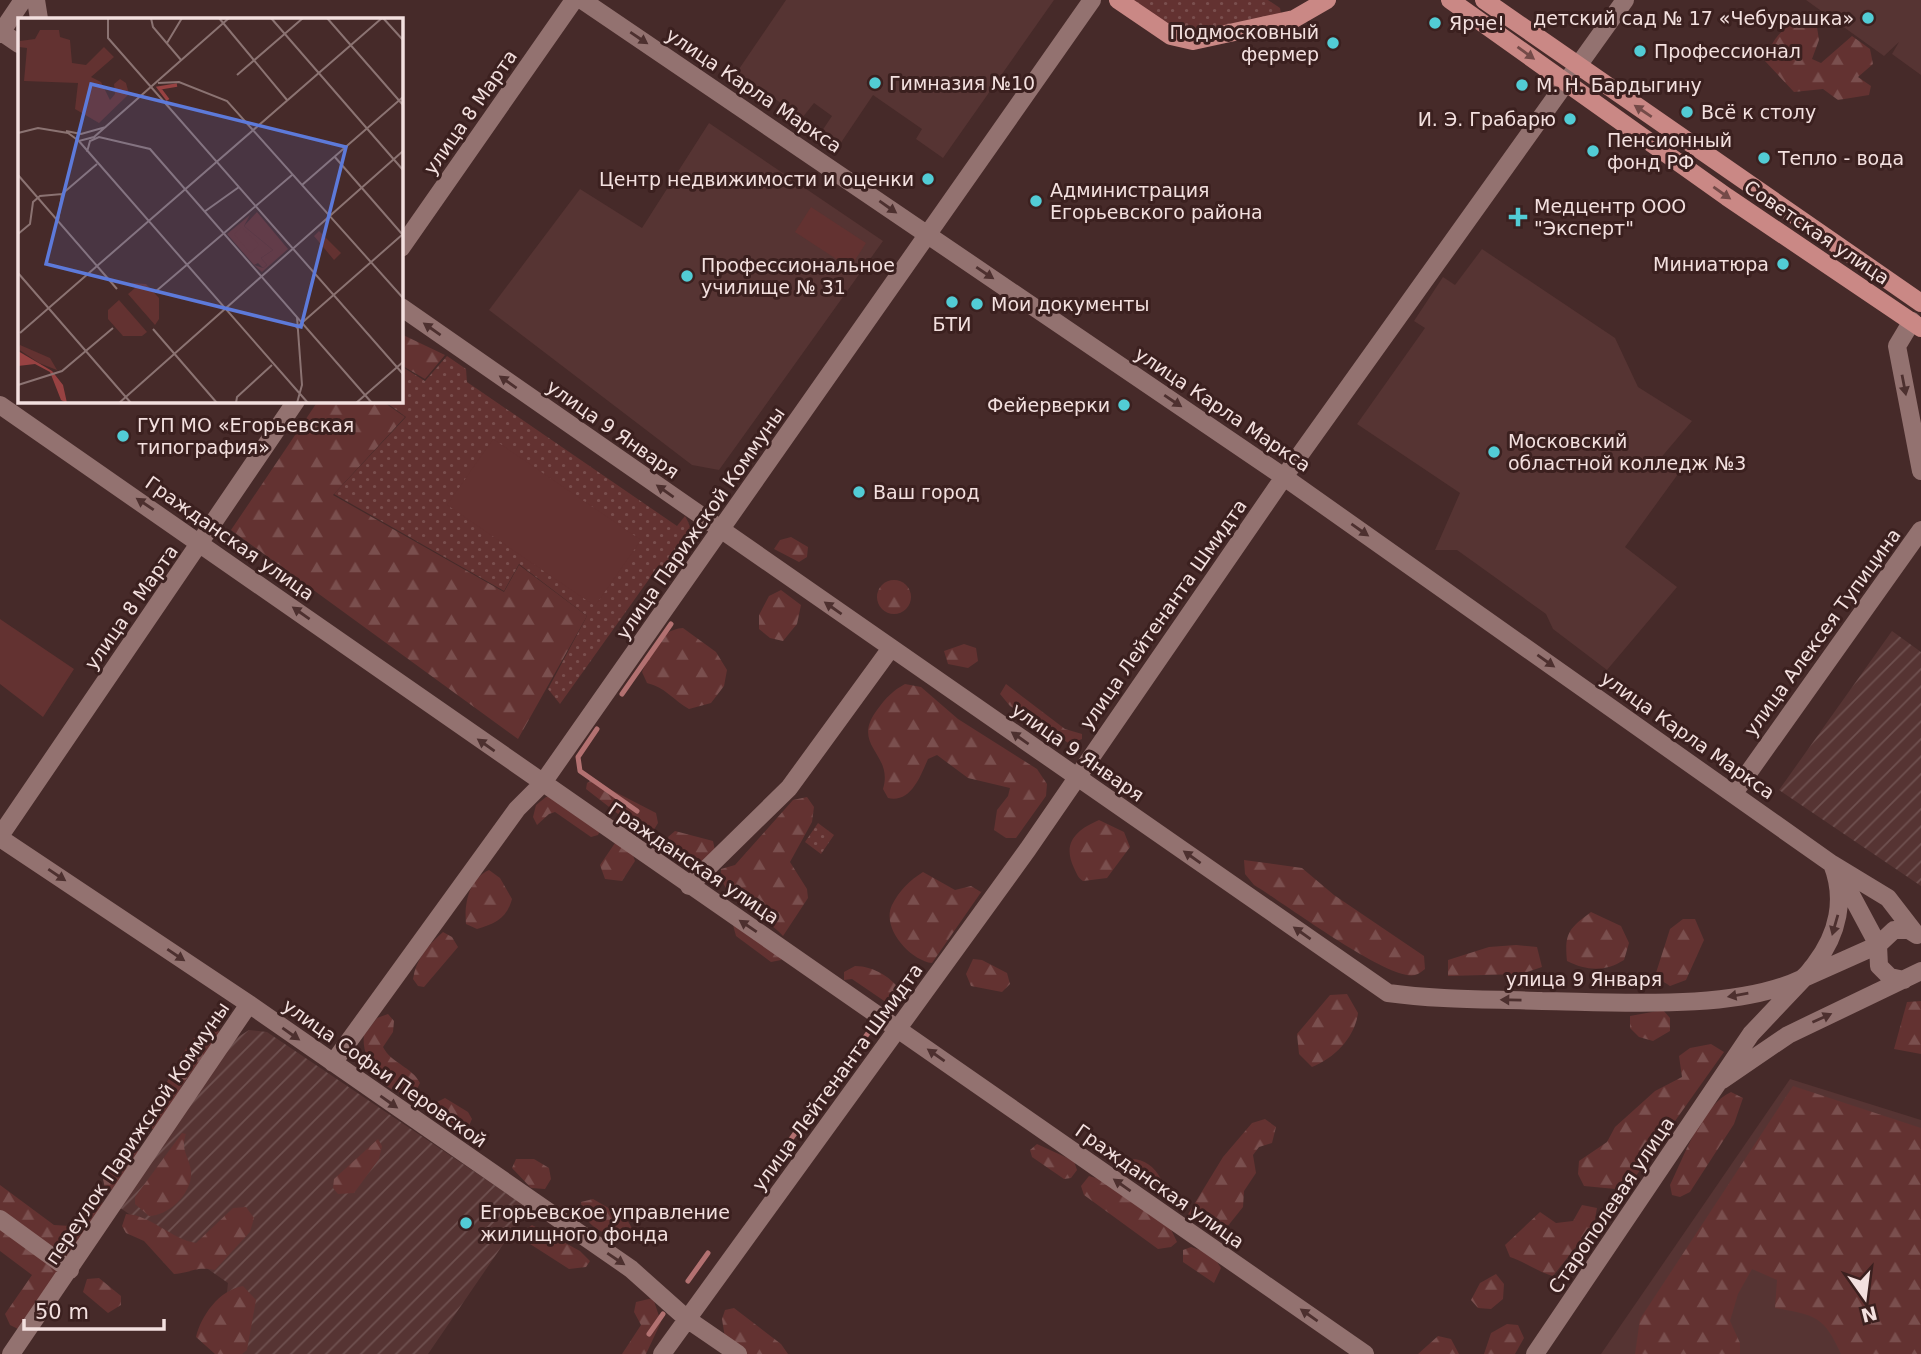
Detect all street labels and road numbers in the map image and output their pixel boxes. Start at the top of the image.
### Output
street label: улица Карла Маркса [662,23,846,157]
street label: улица 8 Марта [419,45,521,179]
street label: Советская улица [1740,175,1894,289]
street label: улица Карла Маркса [1131,342,1315,476]
street label: улица 9 Января [543,375,683,483]
street label: улица Парижской Коммуны [611,403,789,643]
street label: Гражданская улица [141,471,319,605]
street label: улица Лейтенанта Шмидта [1075,495,1251,733]
street label: улица Алексея Тупицина [1739,524,1905,740]
street label: улица 8 Марта [80,540,182,674]
street label: улица Карла Маркса [1597,667,1779,803]
street label: улица 9 Января [1008,698,1148,806]
street label: Гражданская улица [605,798,783,928]
street label: улица Лейтенанта Шмидта [747,959,927,1195]
street label: улица 9 Января [1506,968,1662,990]
street label: улица Софьи Перовской [279,994,491,1152]
street label: переулок Парижской Коммуны [41,997,233,1269]
street label: Старополевая улица [1544,1113,1678,1297]
street label: Гражданская улица [1071,1119,1249,1253]

